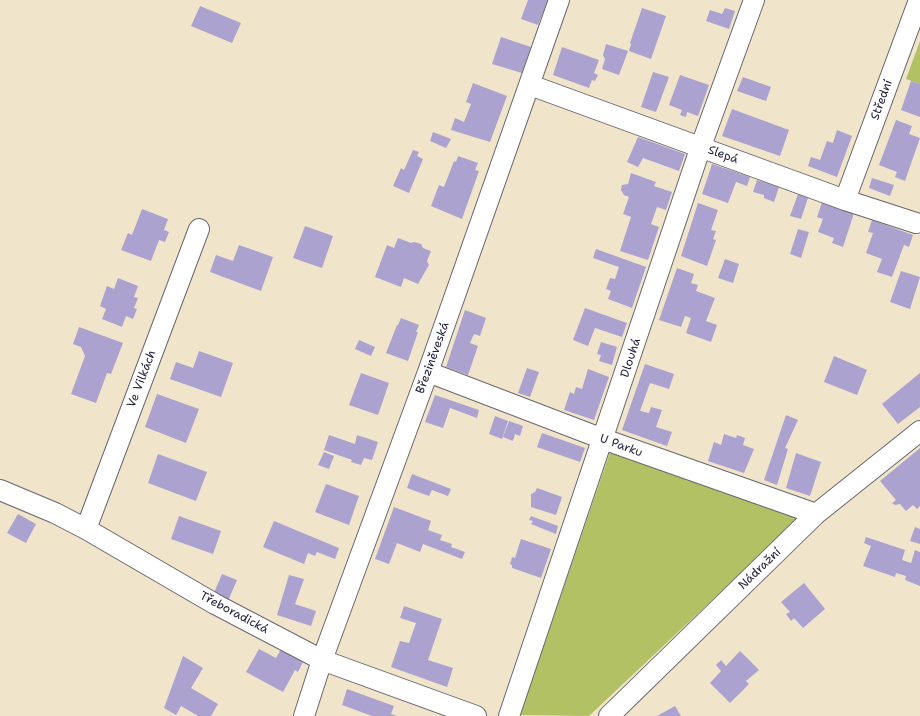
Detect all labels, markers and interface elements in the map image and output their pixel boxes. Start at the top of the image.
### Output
street label: Střední [868,78,896,122]
street label: Slepá [706,143,740,167]
street label: Březiněveská [413,320,453,396]
street label: Dlouhá [618,337,644,379]
street label: Ve Vilkách [124,348,160,410]
street label: U Parku [598,432,644,460]
street label: Nádražní [736,545,784,593]
street label: Třeboradická [197,589,271,637]

